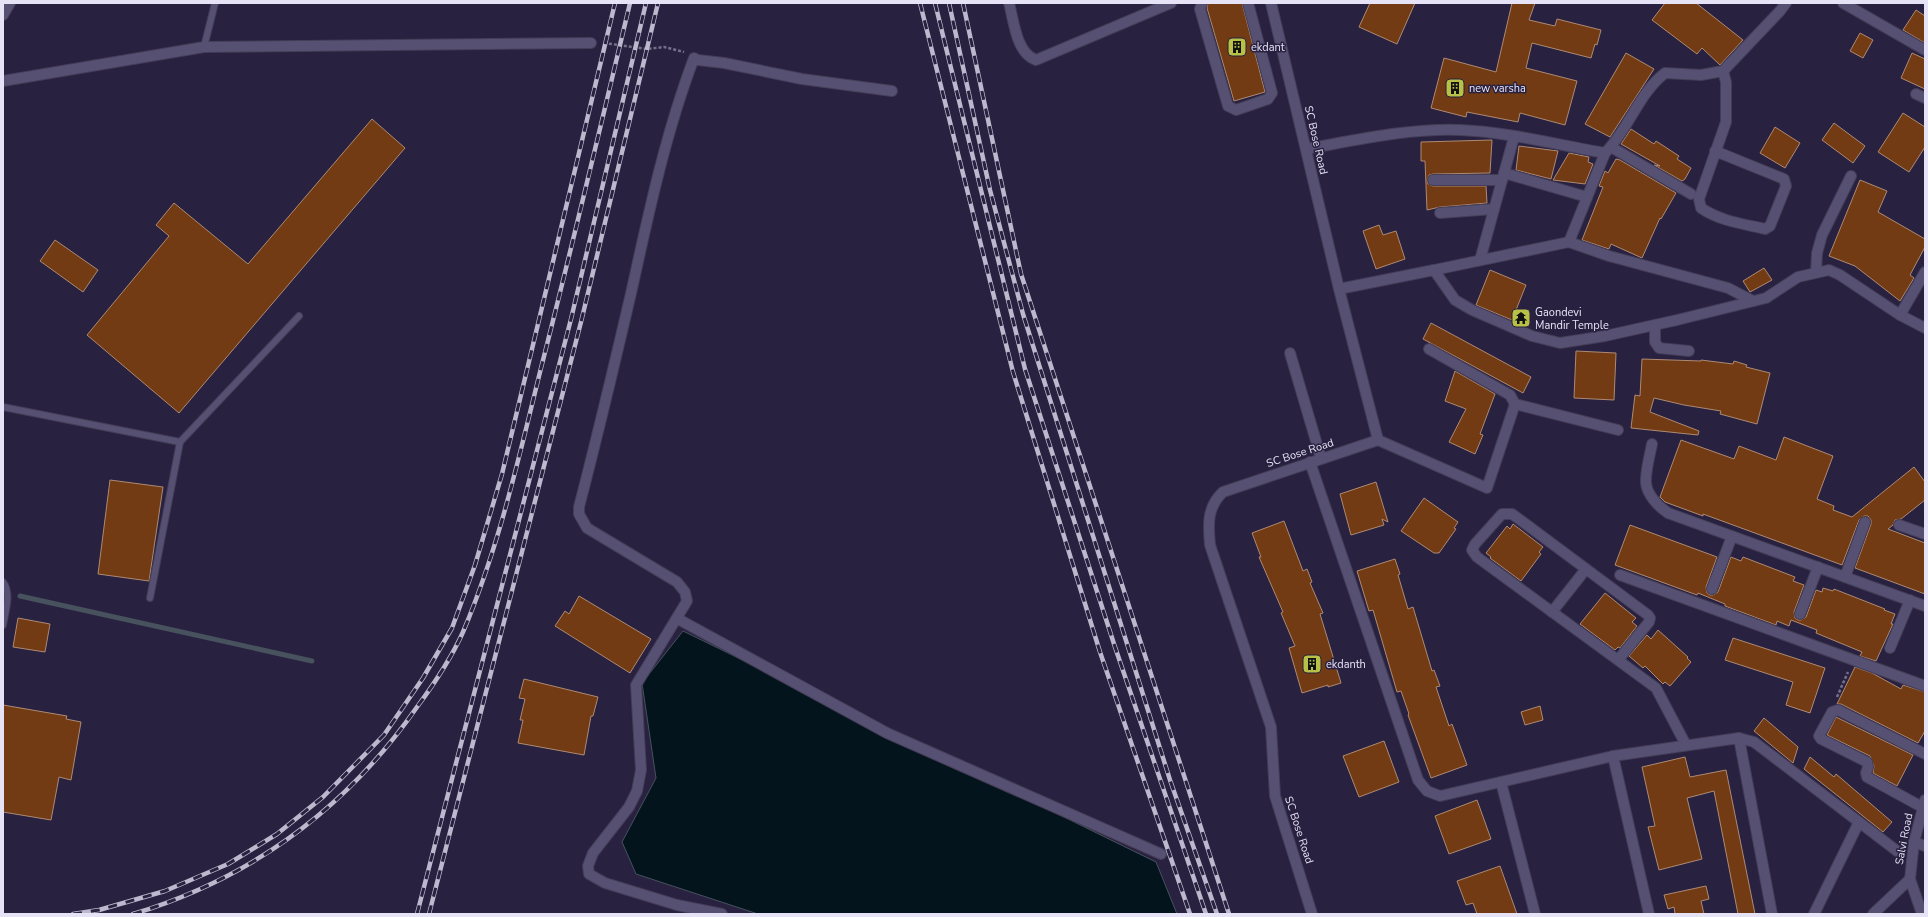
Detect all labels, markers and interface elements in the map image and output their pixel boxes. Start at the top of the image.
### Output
building icon: ekdant [1226,36,1248,58]
place label: ekdant [1251,40,1285,55]
building icon: new varsha [1444,77,1466,99]
place label: new varsha [1469,81,1526,96]
street label: SC Bose Road [1301,104,1331,176]
place label: Gaondevi Mandir Temple [1535,305,1609,333]
temple icon: Gaondevi Mandir Temple [1510,307,1532,329]
street label: SC Bose Road [1264,435,1336,471]
building icon: ekdanth [1301,653,1323,675]
place label: ekdanth [1326,657,1366,672]
street label: SC Bose Road [1281,794,1317,866]
street label: Salvi Road [1892,812,1916,866]

